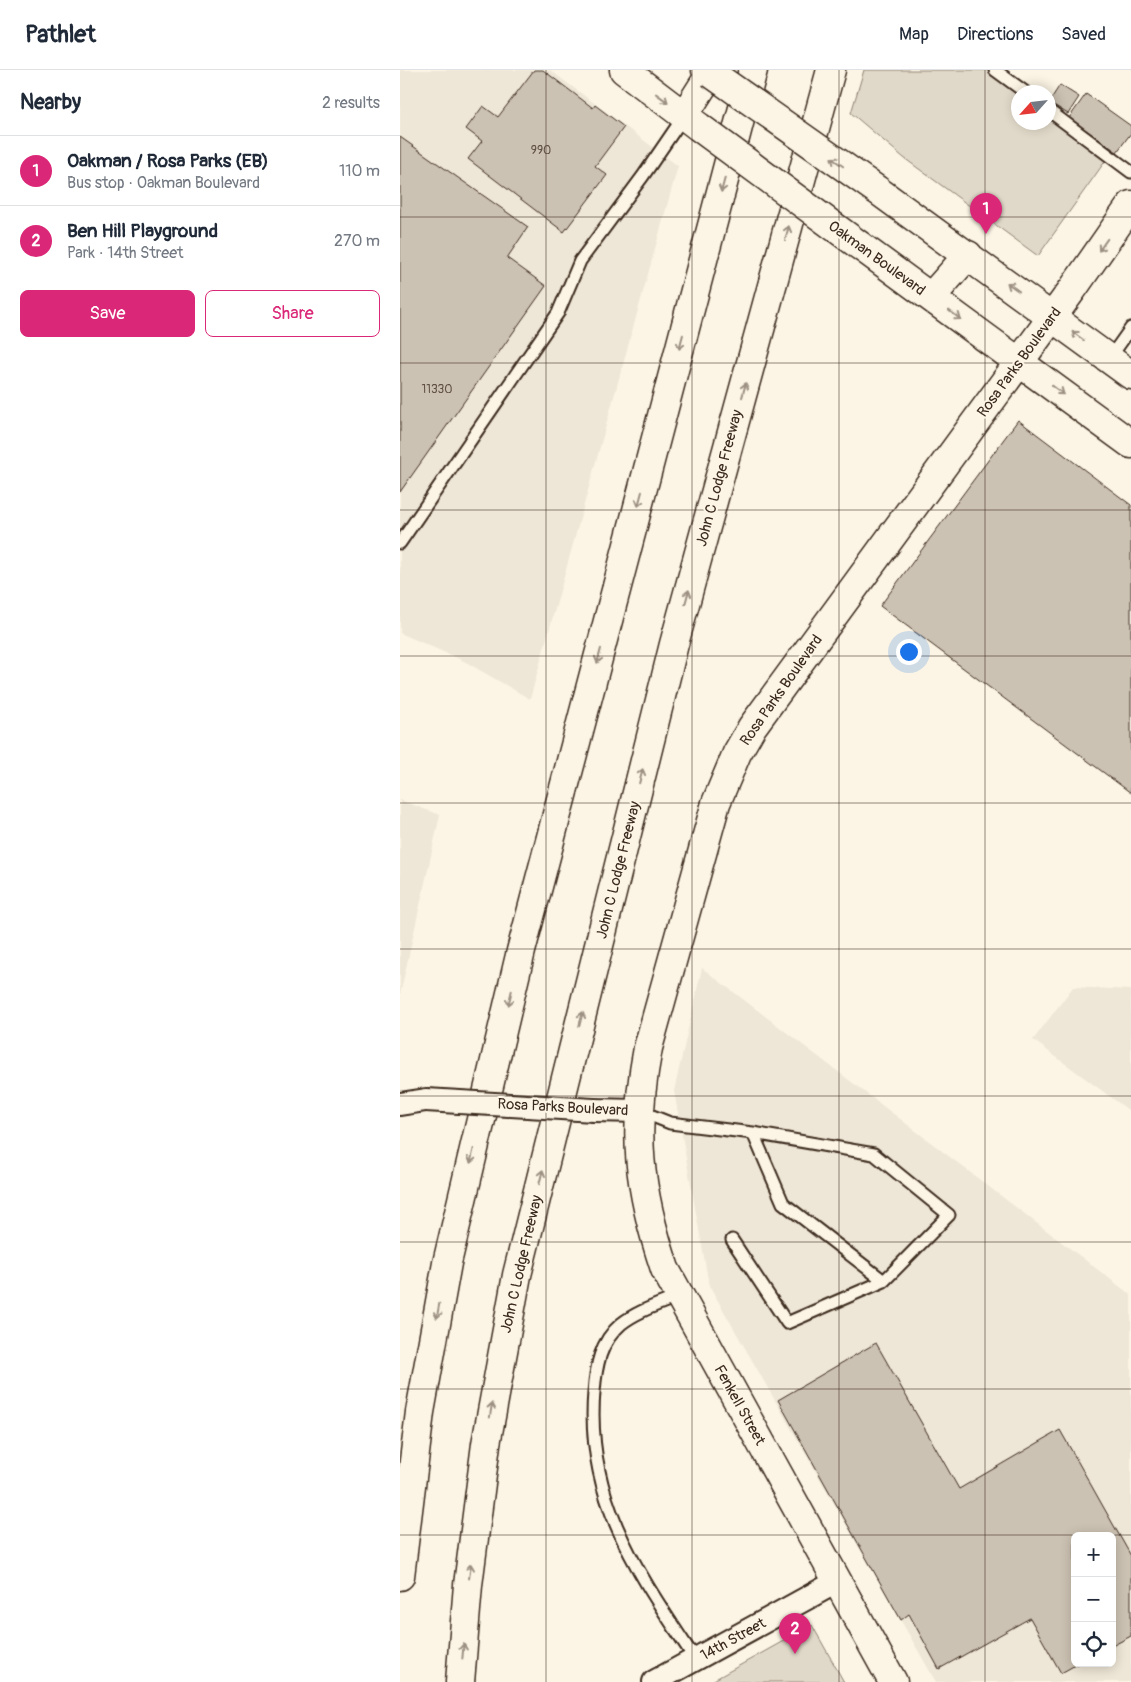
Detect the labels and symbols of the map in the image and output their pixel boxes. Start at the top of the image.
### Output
north arrow [1011,85,1056,130]
one-way arrow [655,93,669,103]
house number: 990 [531,143,551,158]
one-way arrow [830,157,844,167]
one-way arrow [718,176,727,192]
pin: 1 [970,193,1002,234]
street label: Oakman Boulevard [824,217,929,300]
one-way arrow [782,226,792,242]
one-way arrow [1098,238,1108,252]
one-way arrow [1006,282,1020,292]
street label: Rosa Parks Boulevard [973,304,1066,421]
one-way arrow [948,310,962,320]
one-way arrow [1071,331,1085,341]
one-way arrow [676,333,686,349]
house number: 11330 [422,382,452,397]
one-way arrow [739,382,749,398]
one-way arrow [1051,385,1065,395]
street label: John C Lodge Freeway [692,407,747,549]
one-way arrow [635,491,644,507]
one-way arrow [683,590,692,606]
street label: Rosa Parks Boulevard [736,631,827,749]
your location [896,639,922,665]
one-way arrow [593,648,603,664]
one-way arrow [637,769,646,785]
street label: John C Lodge Freeway [592,799,645,941]
one-way arrow [505,990,514,1006]
one-way arrow [577,1012,586,1028]
street label: Rosa Parks Boulevard [497,1095,629,1120]
one-way arrow [467,1148,476,1164]
one-way arrow [537,1169,546,1185]
street label: John C Lodge Freeway [496,1193,547,1335]
one-way arrow [433,1303,443,1319]
street label: Fenkell Street [710,1362,770,1450]
one-way arrow [487,1402,497,1418]
one-way arrow [465,1563,475,1579]
street label: 14th Street [697,1613,770,1665]
pin: 2 [779,1613,811,1654]
one-way arrow [458,1643,468,1659]

